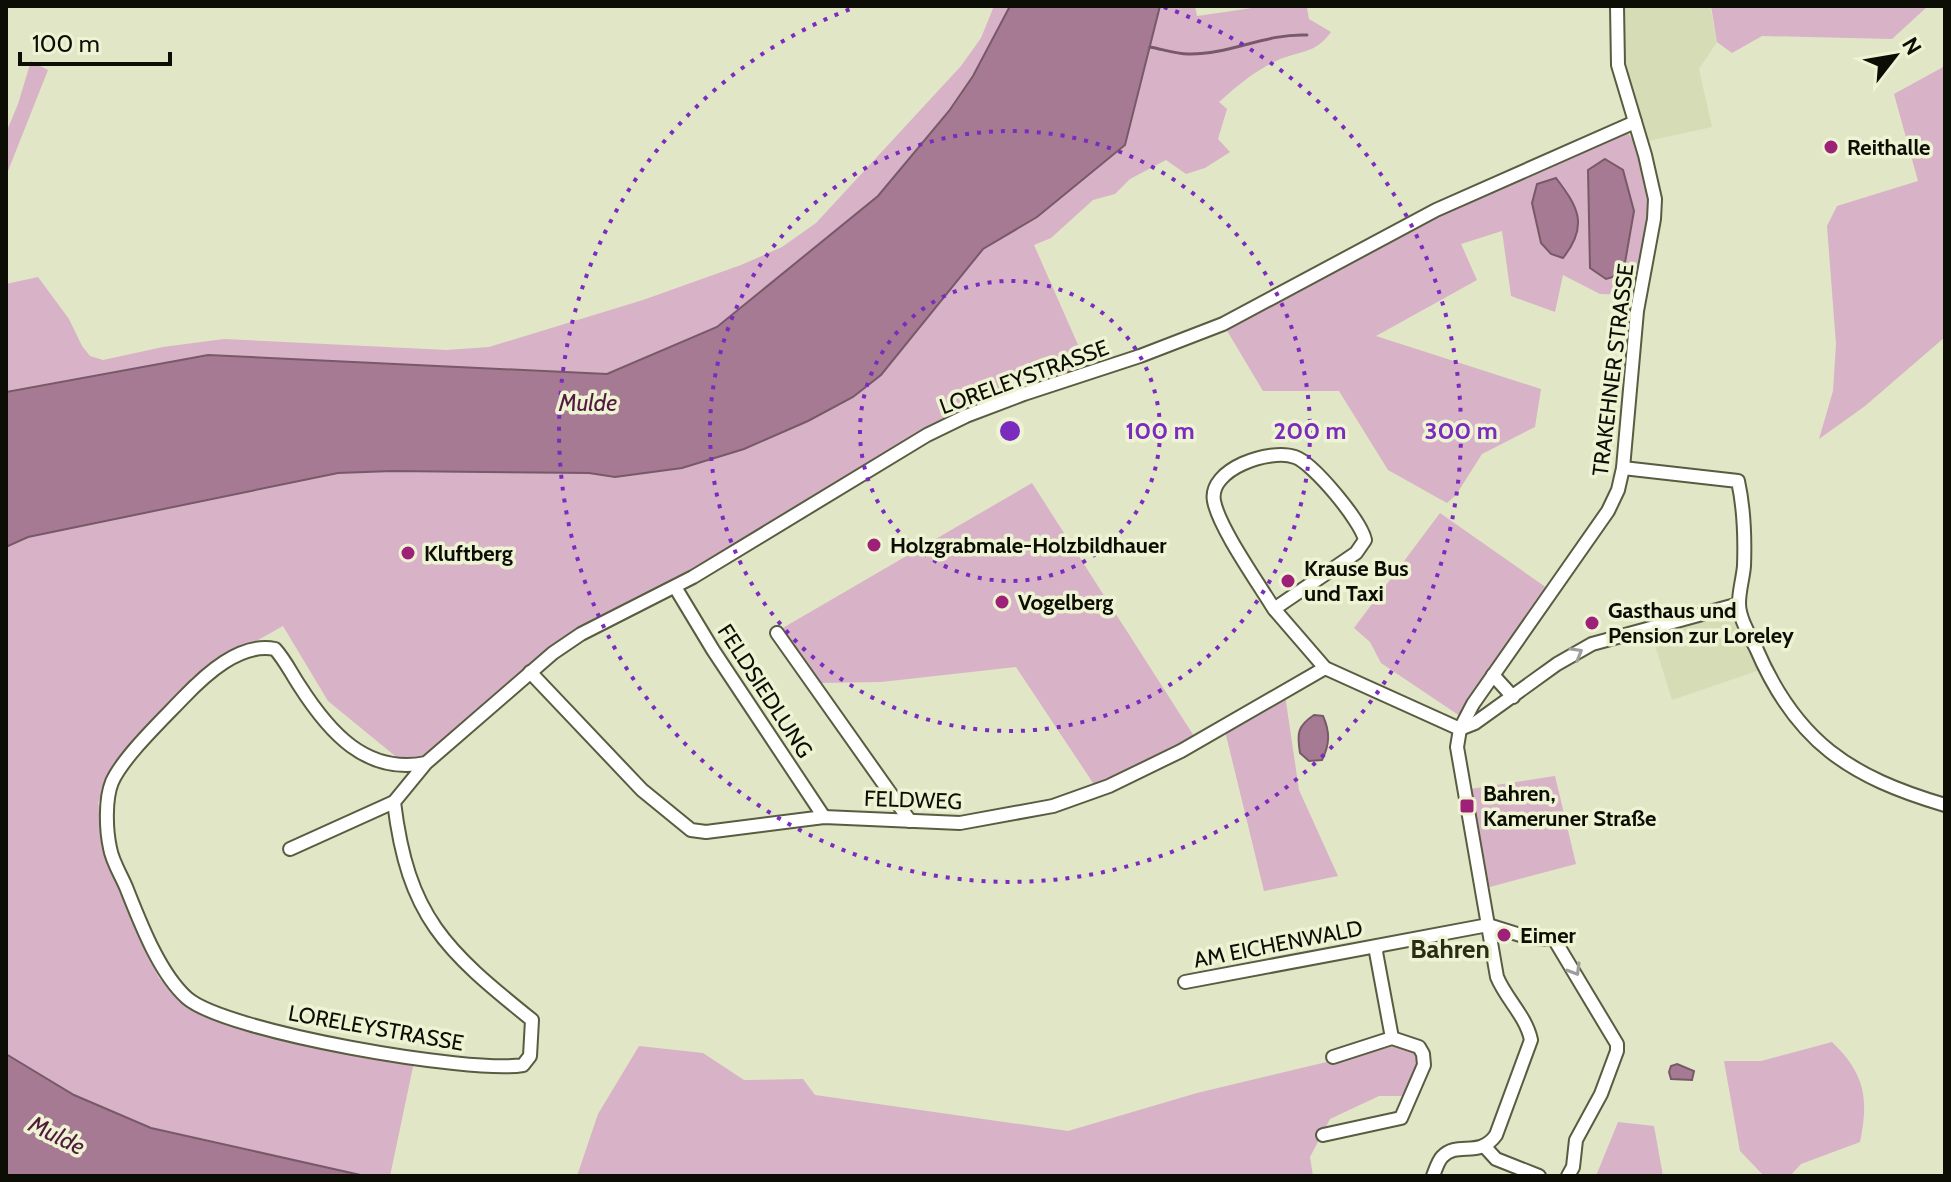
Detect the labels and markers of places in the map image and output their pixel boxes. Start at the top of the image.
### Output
place label: Reithalle [1847,134,1930,161]
marker: Reithalle [1822,138,1840,156]
centre of rings [996,417,1024,445]
place label: Holzgrabmale-Holzbildhauer [890,532,1167,559]
marker: Holzgrabmale-Holzbildhauer [865,536,883,554]
place label: Kluftberg [424,540,513,567]
marker: Kluftberg [399,544,417,562]
place label: Krause Bus und Taxi [1304,555,1409,607]
marker: Krause Bus und Taxi [1279,572,1297,590]
place label: Vogelberg [1018,589,1113,616]
marker: Vogelberg [993,593,1011,611]
place label: Gasthaus und Pension zur Loreley [1608,597,1794,649]
marker: Gasthaus und Pension zur Loreley [1583,614,1601,632]
place label: Bahren, Kameruner Straße [1483,780,1656,832]
marker: Bahren, Kameruner Straße [1458,797,1476,815]
place label: Eimer [1520,922,1576,949]
marker: Eimer [1495,926,1513,944]

